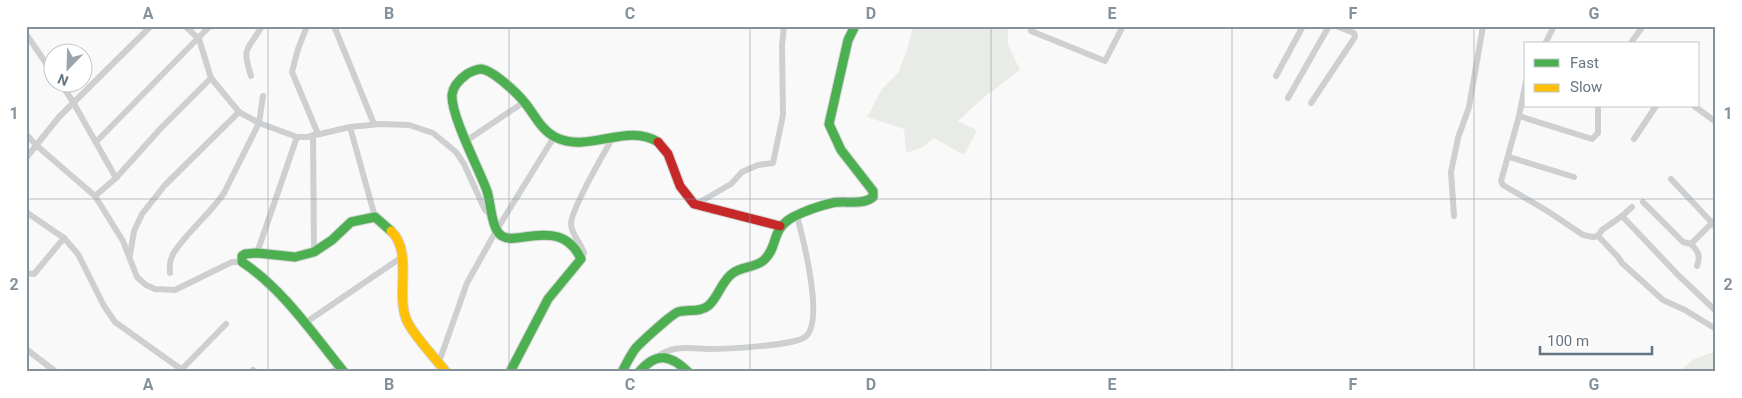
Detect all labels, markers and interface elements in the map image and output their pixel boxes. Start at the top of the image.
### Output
text: A [143,4,154,23]
text: B [384,4,394,23]
text: C [625,4,635,23]
text: D [866,4,876,23]
text: E [1108,4,1117,23]
text: F [1349,4,1358,23]
text: G [1589,4,1600,23]
north arrow [42,42,92,92]
legend [1524,42,1700,108]
text: Fast [1570,54,1599,72]
text: N [55,71,71,89]
text: Slow [1570,78,1602,96]
text: 1 [9,104,19,123]
text: 1 [1723,104,1733,123]
text: 2 [9,275,19,294]
text: 2 [1723,275,1733,294]
scale bar [1540,323,1652,355]
text: 100 m [1547,332,1589,350]
text: A [143,375,154,394]
text: B [384,375,394,394]
text: C [625,375,635,394]
text: D [866,375,876,394]
text: E [1108,375,1117,394]
text: F [1349,375,1358,394]
text: G [1589,375,1600,394]

